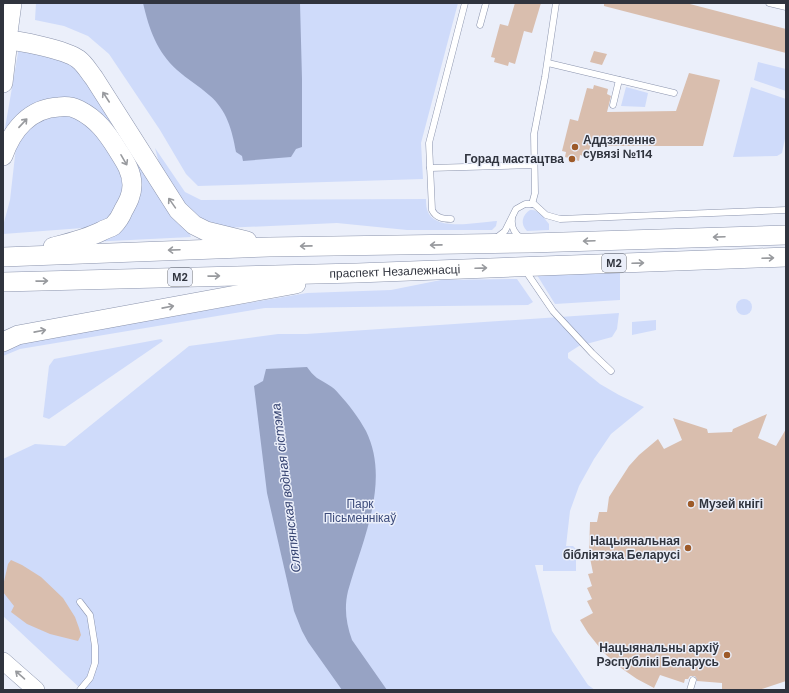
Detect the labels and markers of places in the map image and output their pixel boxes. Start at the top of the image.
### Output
place label: Аддзяленне сувязі №114 [583,132,656,162]
marker: Аддзяленне сувязі №114 [570,142,580,152]
place label: Горад мастацтва [464,151,564,167]
marker: Горад мастацтва [567,154,577,164]
place label: Музей кнігі [699,496,763,512]
marker: Музей кнігі [686,499,696,509]
place label: Нацыянальная бібліятэка Беларусі [563,533,680,563]
marker: Нацыянальная бібліятэка Беларусі [683,543,693,553]
place label: Нацыянальны архіў Рэспублікі Беларусь [597,640,719,670]
marker: Нацыянальны архіў Рэспублікі Беларусь [722,650,732,660]

